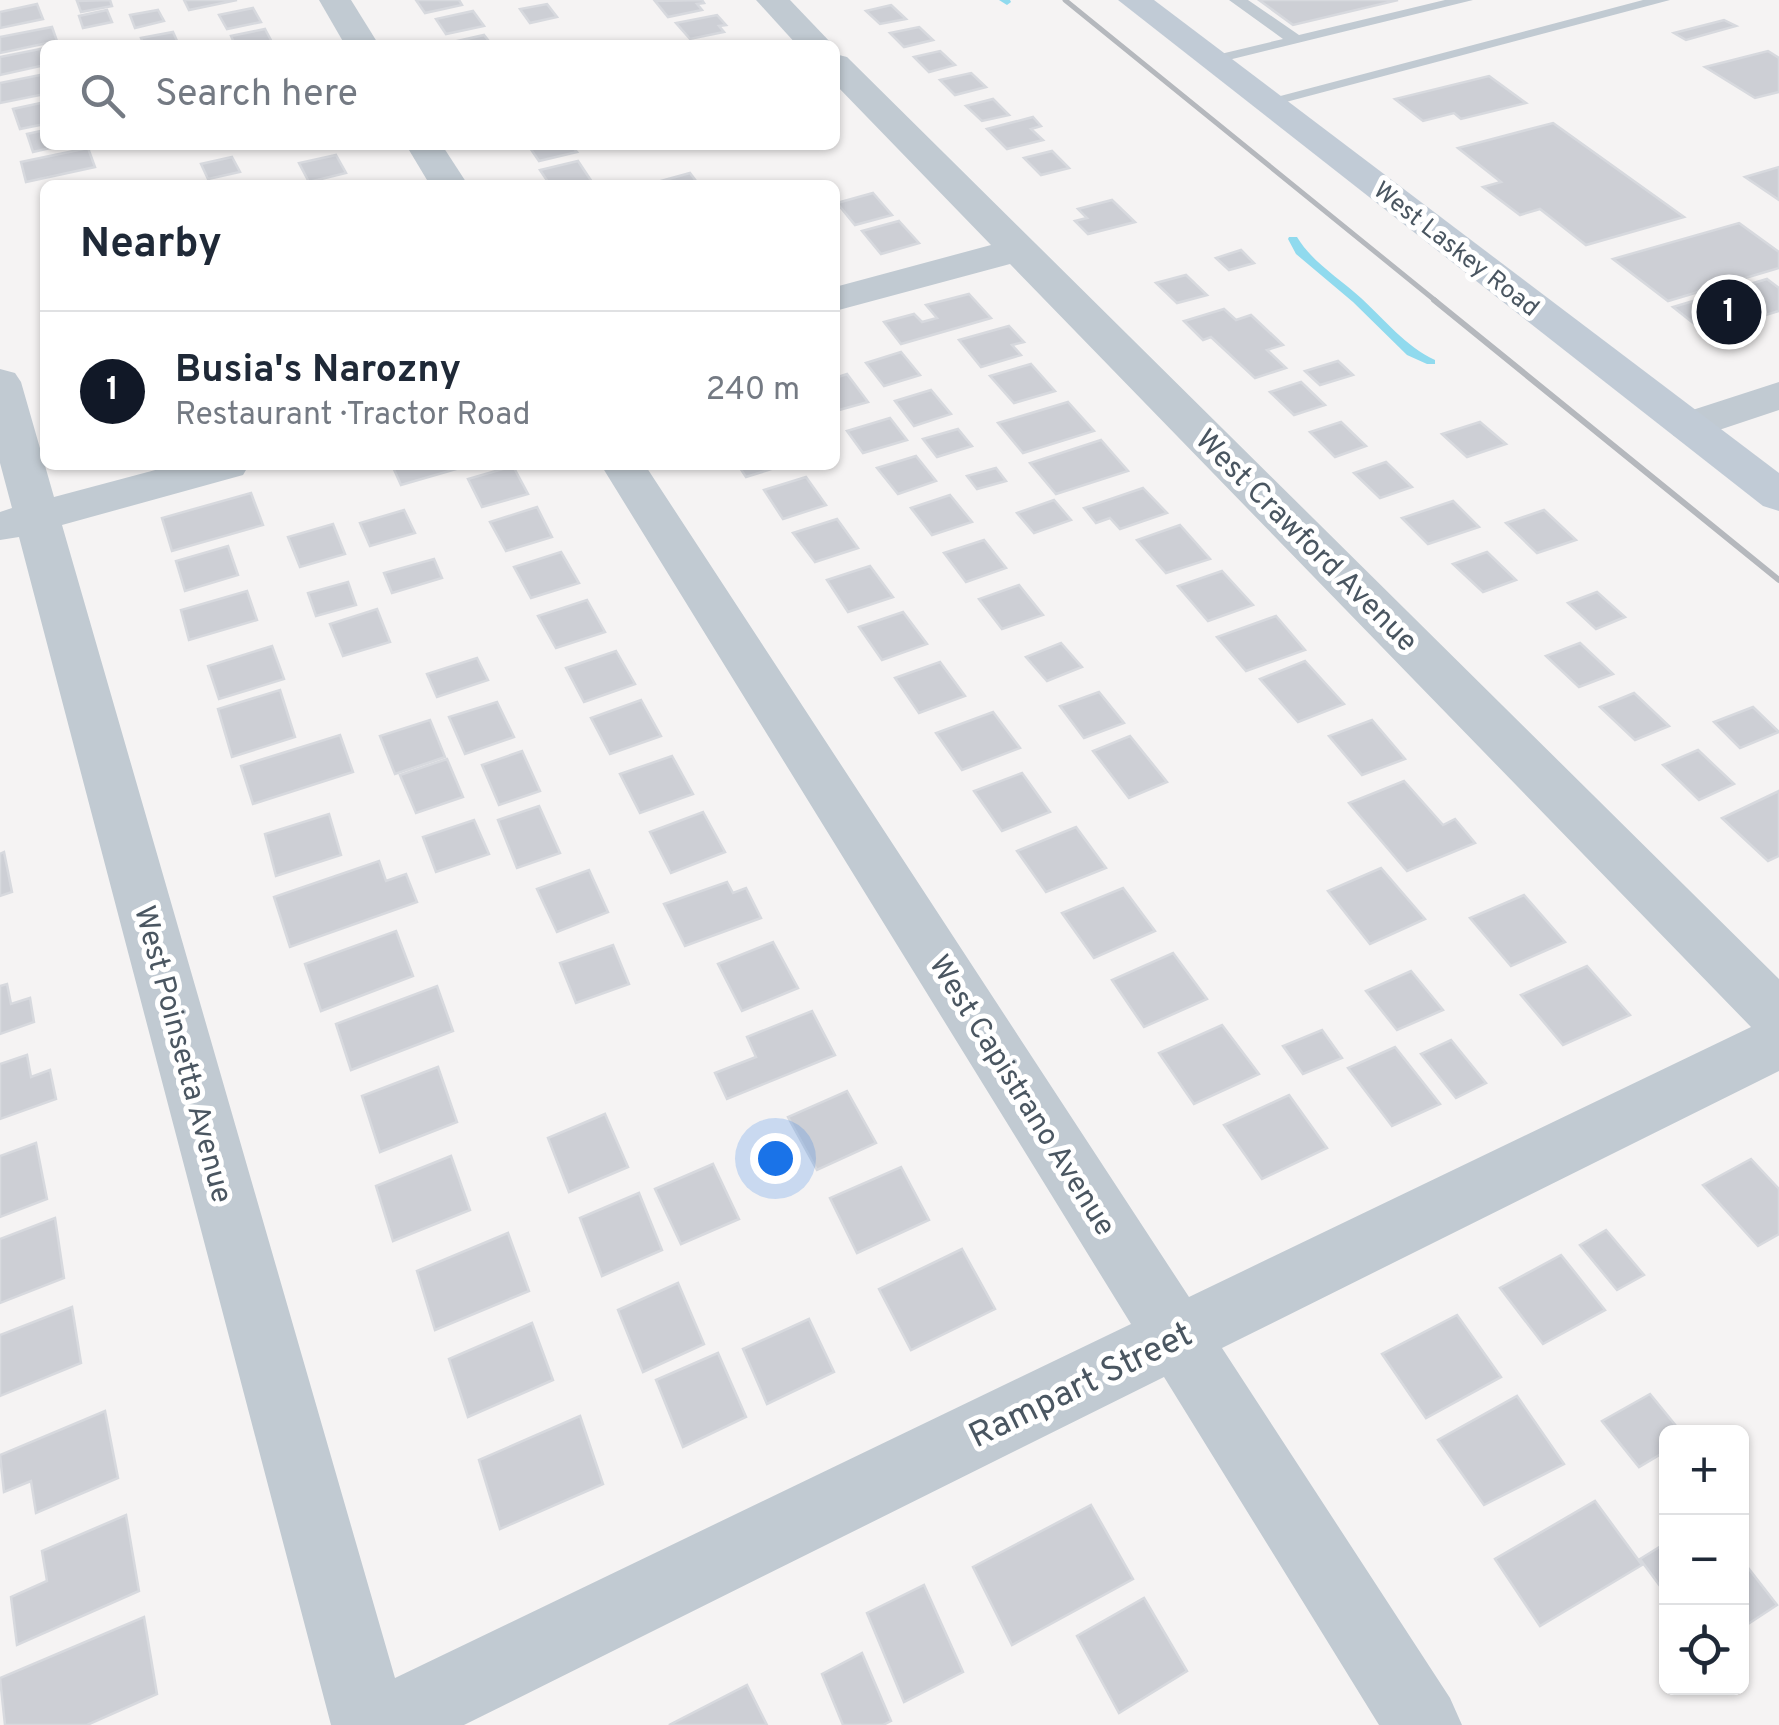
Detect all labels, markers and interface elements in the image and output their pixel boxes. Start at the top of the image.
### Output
search box [40,40,840,150]
icon: search [75,68,130,123]
text: Search here [155,71,358,120]
street label: West Laskey Road [1366,176,1545,325]
text: Nearby [80,219,222,272]
pin: 1 [1696,274,1762,350]
text: Busia's Narozny [175,347,461,396]
text: 1 [106,371,119,411]
text: 240 m [706,371,800,411]
text: Restaurant · Tractor Road [175,396,531,436]
street label: West Crawford Avenue [1186,423,1424,661]
street label: West Poinsetta Avenue [124,902,239,1207]
street label: West Capistrano Avenue [919,949,1122,1244]
your location [750,1133,801,1184]
street label: Rampart Street [962,1314,1200,1460]
map controls [1659,1425,1749,1695]
button: + [1659,1425,1749,1515]
button: − [1659,1515,1749,1605]
button: locate [1659,1605,1749,1695]

